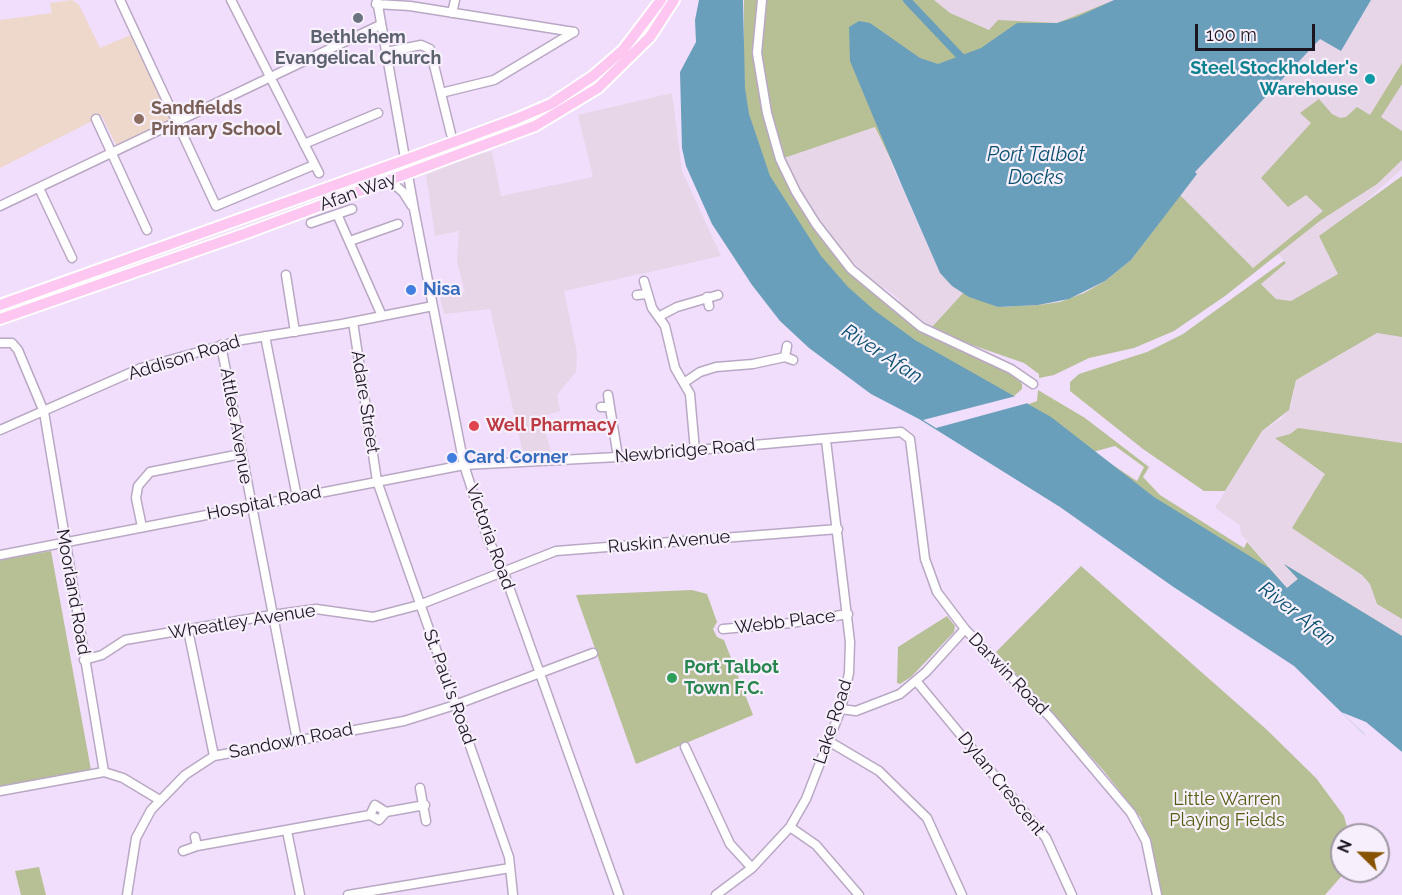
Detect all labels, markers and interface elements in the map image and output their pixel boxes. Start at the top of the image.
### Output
marker: Bethlehem Evangelical Church [351,11,365,25]
scale bar [1198,12,1318,50]
text: 100 m [1206,24,1257,45]
place label: Bethlehem Evangelical Church [275,27,441,70]
place label: Steel Stockholder's Warehouse [1190,58,1358,100]
marker: Steel Stockholder's Warehouse [1363,72,1377,86]
place label: Sandfields Primary School [151,98,282,140]
marker: Sandfields Primary School [132,112,146,126]
water label: Port Talbot Docks [987,143,1085,190]
street label: Afan Way [317,168,399,216]
place label: Nisa [423,279,461,301]
marker: Nisa [404,283,418,297]
water label: River Afan [837,319,927,389]
street label: Addison Road [125,331,243,385]
street label: Adare Street [346,349,384,455]
street label: Attlee Avenue [215,366,257,486]
place label: Well Pharmacy [486,415,617,437]
marker: Well Pharmacy [467,419,481,433]
street label: Newbridge Road [614,434,756,468]
place label: Card Corner [464,447,568,469]
marker: Card Corner [445,451,459,465]
street label: Hospital Road [205,481,323,525]
street label: Victoria Road [461,481,519,593]
street label: Ruskin Avenue [607,526,731,558]
street label: Moorland Road [51,527,95,657]
water label: River Afan [1254,577,1340,651]
street label: Wheatley Avenue [167,600,317,644]
street label: Webb Place [733,605,837,639]
street label: St. Paul's Road [418,627,480,747]
street label: Darwin Road [964,628,1052,720]
place label: Port Talbot Town F.C. [684,657,779,700]
marker: Port Talbot Town F.C. [665,671,679,685]
street label: Lake Road [809,677,857,767]
street label: Sandown Road [227,718,355,764]
street label: Dylan Crescent [953,728,1049,840]
park label: Little Warren Playing Fields [1169,789,1285,832]
north arrow [1330,823,1390,883]
text: N [1334,837,1356,856]

